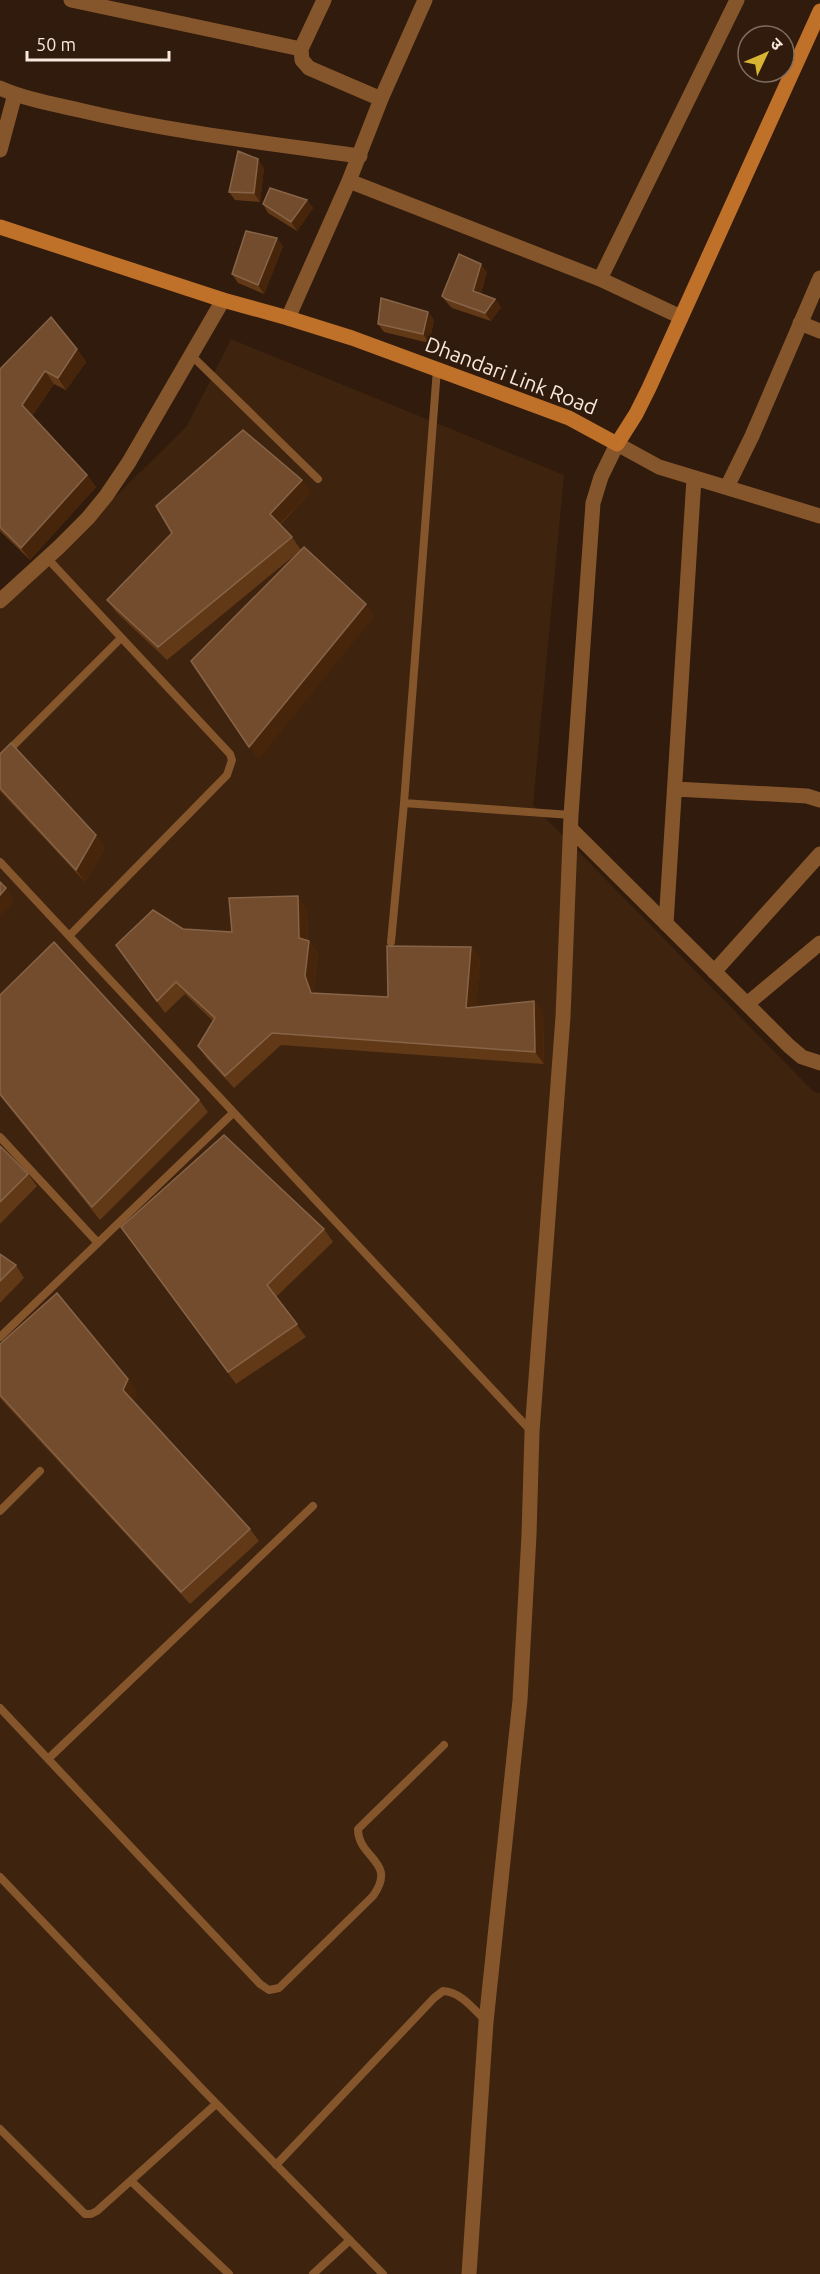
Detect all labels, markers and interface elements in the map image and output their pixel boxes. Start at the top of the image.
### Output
scale bar [27,24,170,62]
north arrow [736,24,796,84]
text: 50 m [36,34,76,54]
text: उ [767,34,787,54]
street label: Dhandari Link Road [422,331,601,419]

